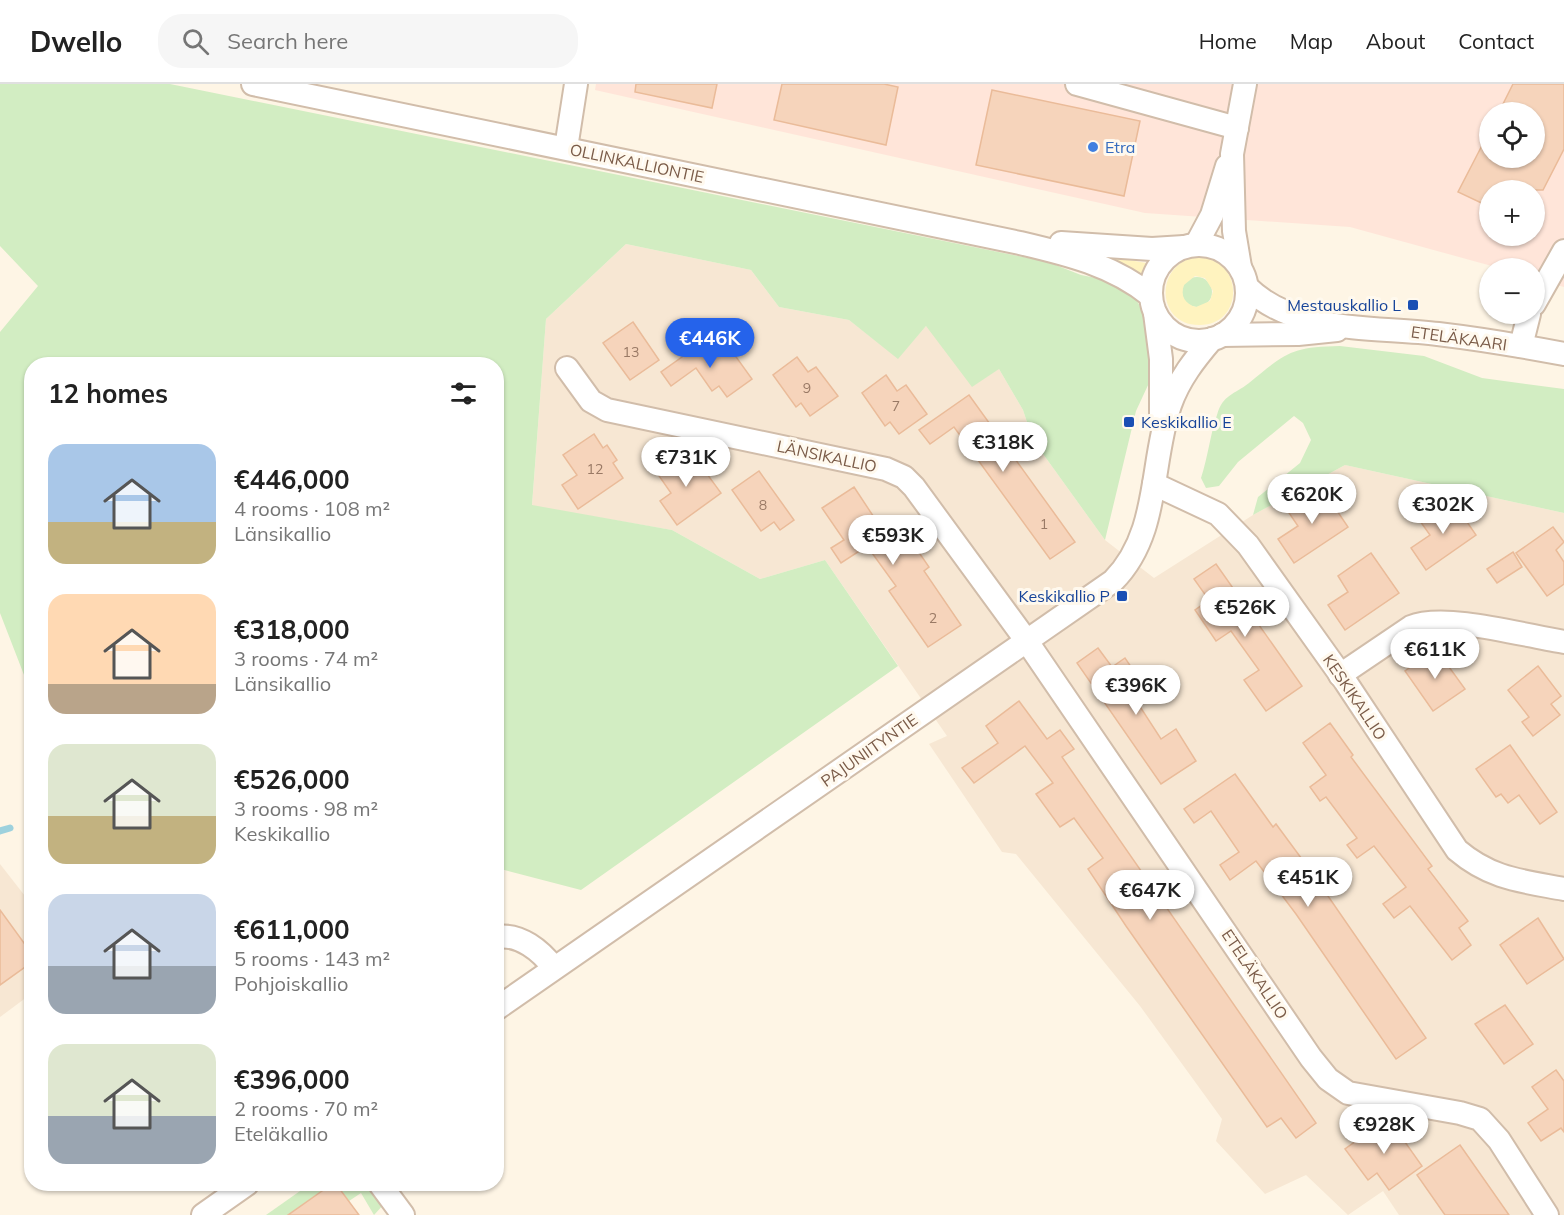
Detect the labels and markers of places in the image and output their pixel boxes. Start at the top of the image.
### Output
place label: Etra [1105,137,1135,157]
marker: Etra [1086,140,1100,154]
place label: Mestauskallio L [1287,295,1401,315]
marker: Mestauskallio L [1406,298,1420,312]
pin: €446K [668,318,752,369]
place label: Keskikallio E [1141,412,1232,432]
marker: Keskikallio E [1122,415,1136,429]
pin: €318K [961,422,1045,473]
pin: €731K [644,437,728,488]
pin: €620K [1270,474,1354,525]
pin: €302K [1401,484,1485,535]
pin: €593K [851,515,935,566]
place label: Keskikallio P [1018,586,1110,606]
pin: €526K [1203,587,1287,638]
marker: Keskikallio P [1115,589,1129,603]
pin: €611K [1393,629,1477,680]
pin: €396K [1094,665,1178,716]
pin: €451K [1266,857,1350,908]
pin: €647K [1108,870,1192,921]
pin: €928K [1342,1104,1426,1155]

